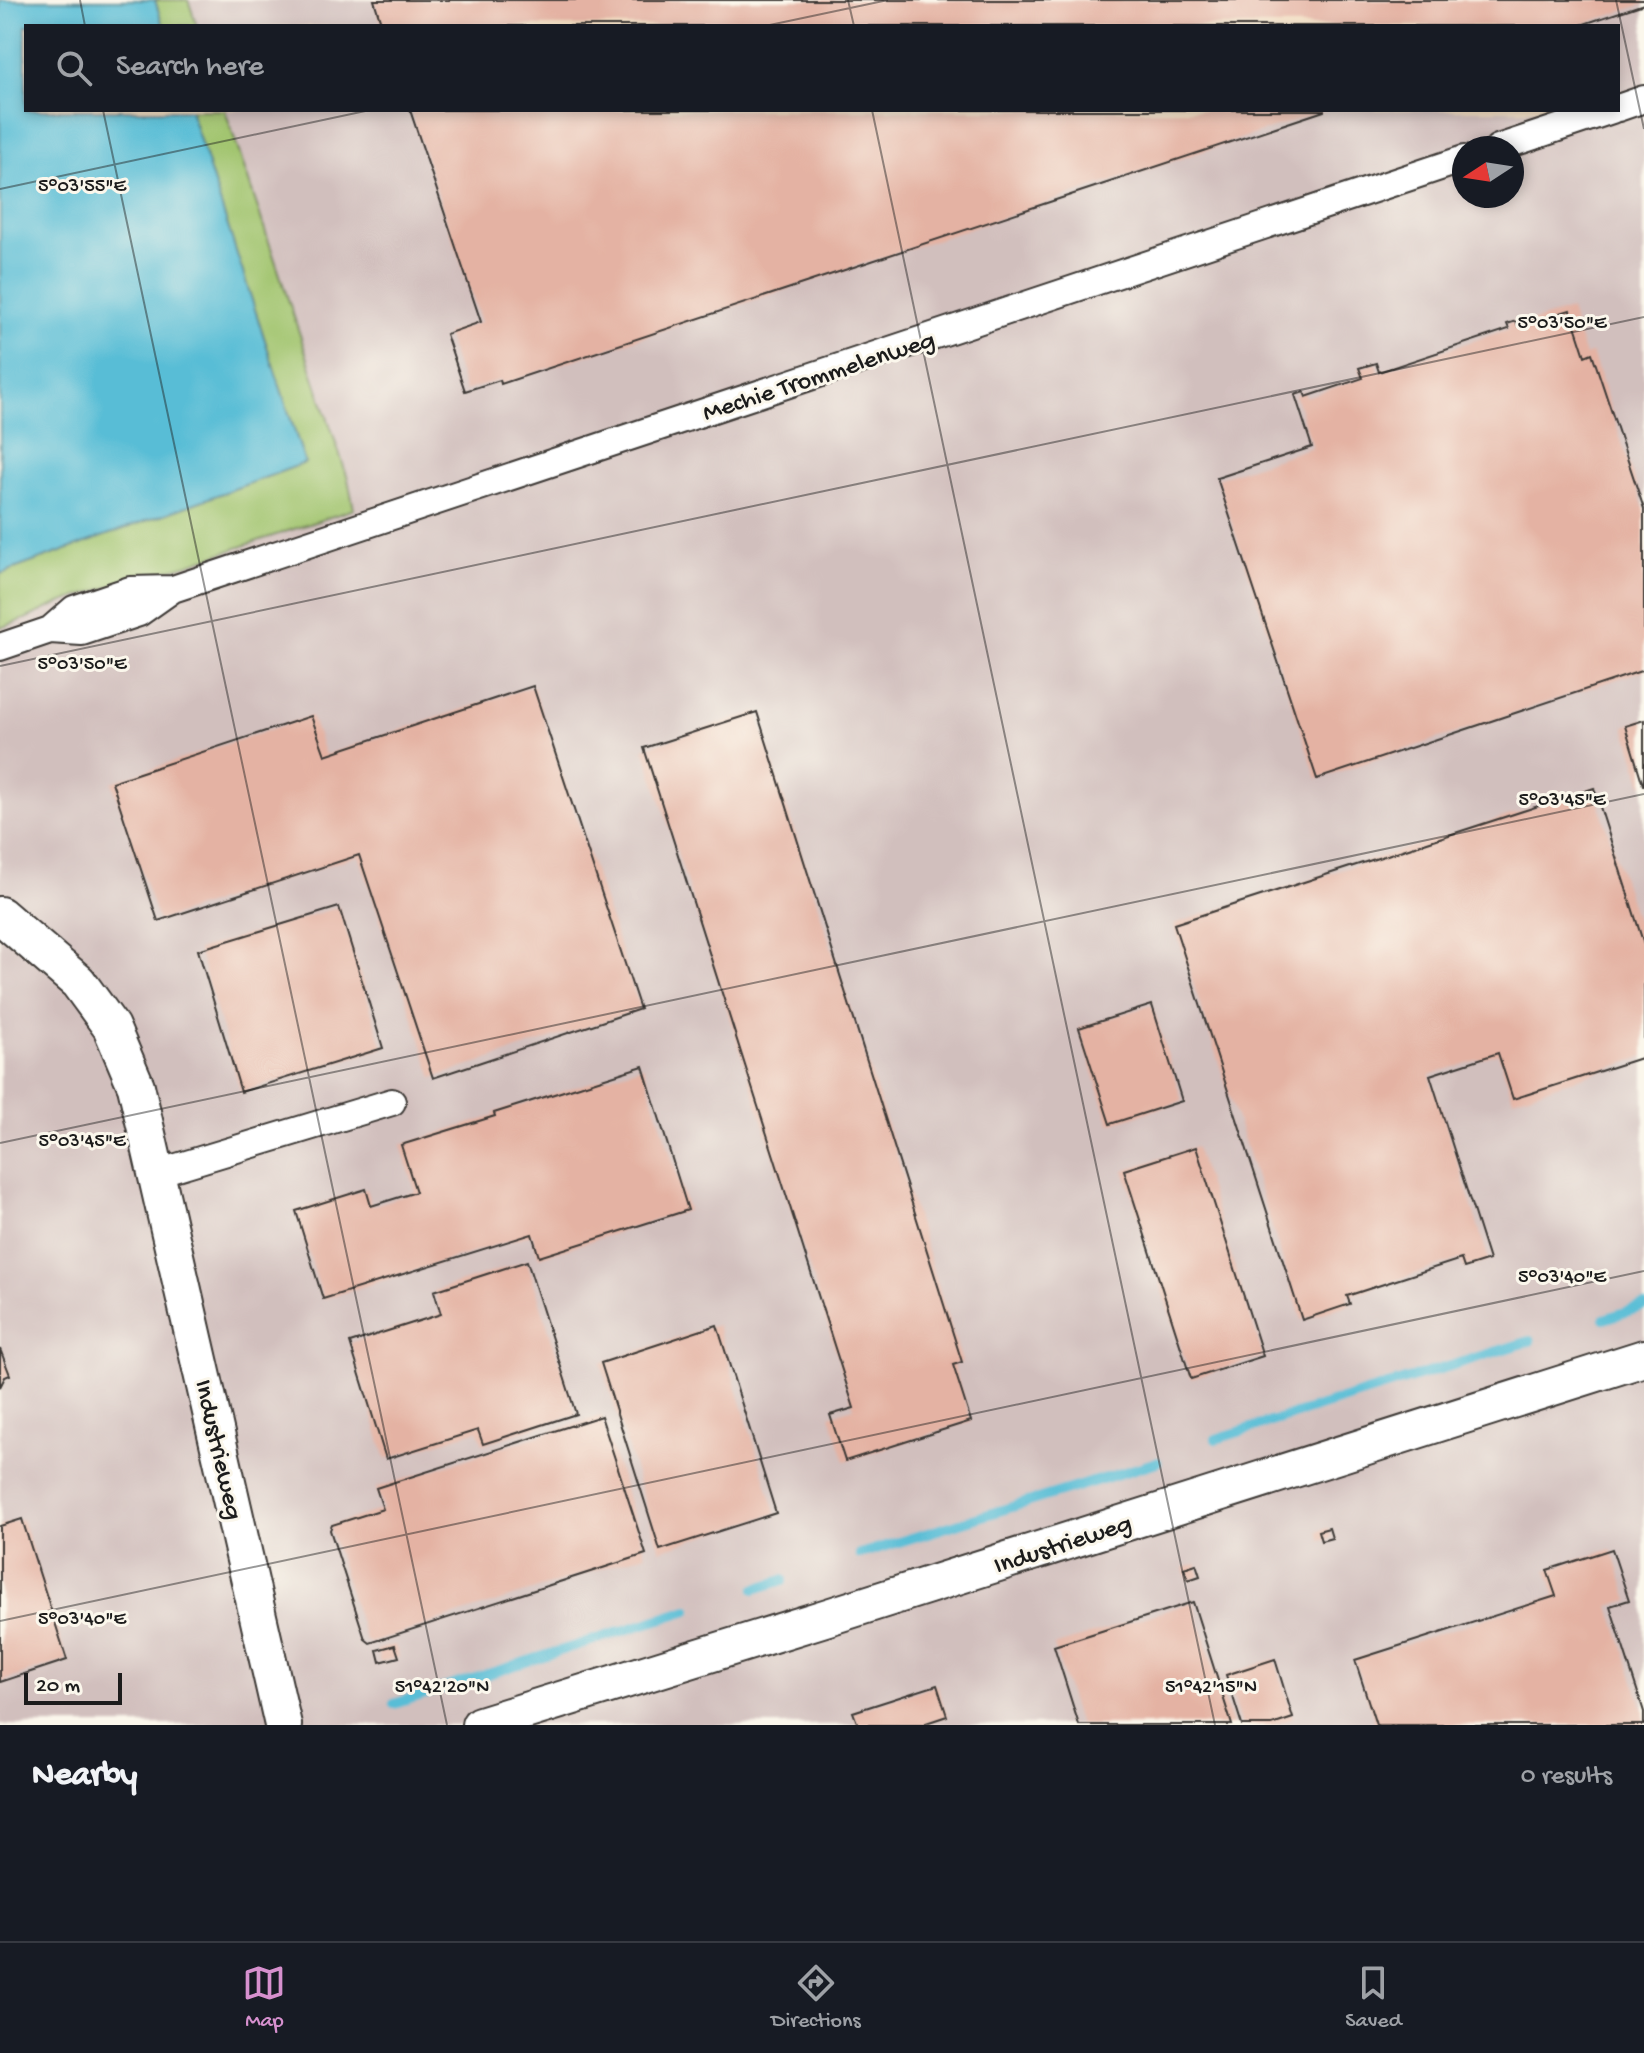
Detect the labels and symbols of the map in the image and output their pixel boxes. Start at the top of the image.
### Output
north arrow [1452,136,1524,208]
text: 5°03'55"E [38,176,128,199]
text: 5°03'50"E [1518,313,1608,336]
street label: Mechie Trommelenweg [699,326,939,430]
text: 5°03'50"E [38,654,128,677]
text: 5°03'45"E [1518,790,1607,813]
text: 5°03'45"E [38,1131,127,1154]
text: 5°03'40"E [1518,1267,1607,1290]
street label: Industrieweg [185,1377,248,1523]
street label: Industrieweg [991,1509,1136,1583]
text: 5°03'40"E [38,1609,127,1632]
scale bar [24,1669,122,1705]
text: 51°42'20"N [395,1677,489,1700]
text: 51°42'15"N [1165,1677,1257,1700]

